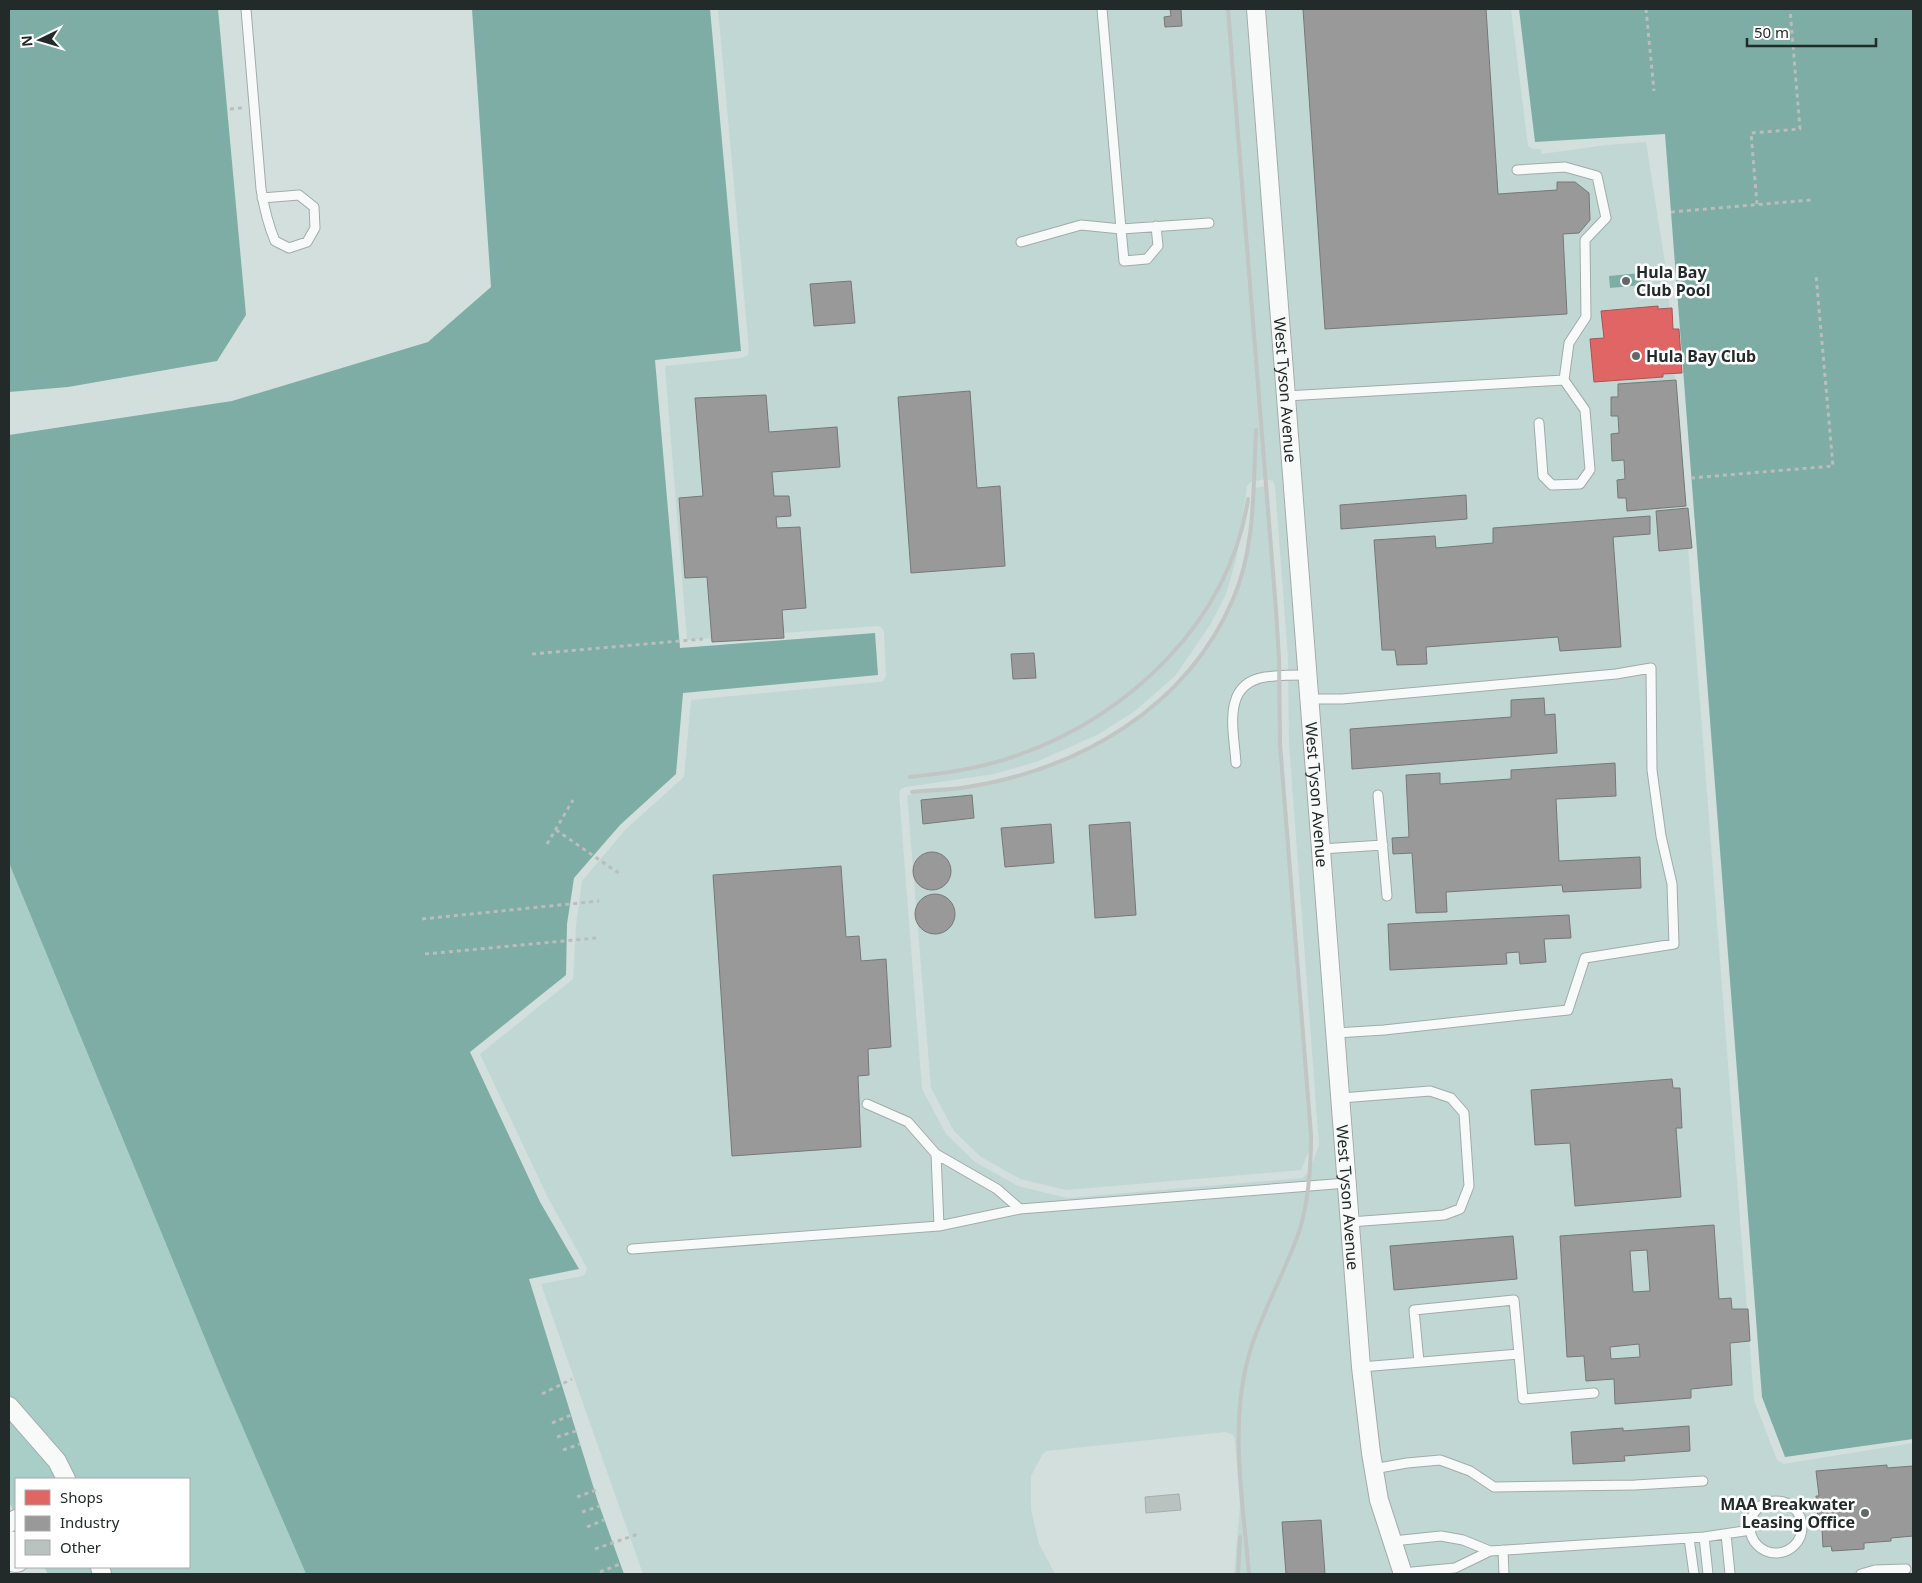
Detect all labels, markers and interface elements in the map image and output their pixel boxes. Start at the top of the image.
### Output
north arrow [15,15,65,65]
scale bar [1747,15,1876,47]
text: 50 m [1754,22,1789,42]
text: N [17,35,37,48]
place label: Hula Bay Club Pool [1636,261,1710,301]
marker: Hula Bay Club Pool [1620,275,1632,287]
street label: West Tyson Avenue [1269,316,1302,463]
place label: Hula Bay Club [1646,345,1756,367]
marker: Hula Bay Club [1630,350,1642,362]
street label: West Tyson Avenue [1300,721,1333,868]
street label: West Tyson Avenue [1331,1124,1364,1271]
legend [15,1478,190,1568]
text: Shops [60,1487,103,1507]
place label: MAA Breakwater Leasing Office [1720,1493,1855,1533]
marker: MAA Breakwater Leasing Office [1859,1507,1871,1519]
text: Industry [60,1512,120,1532]
text: Other [60,1537,101,1557]

